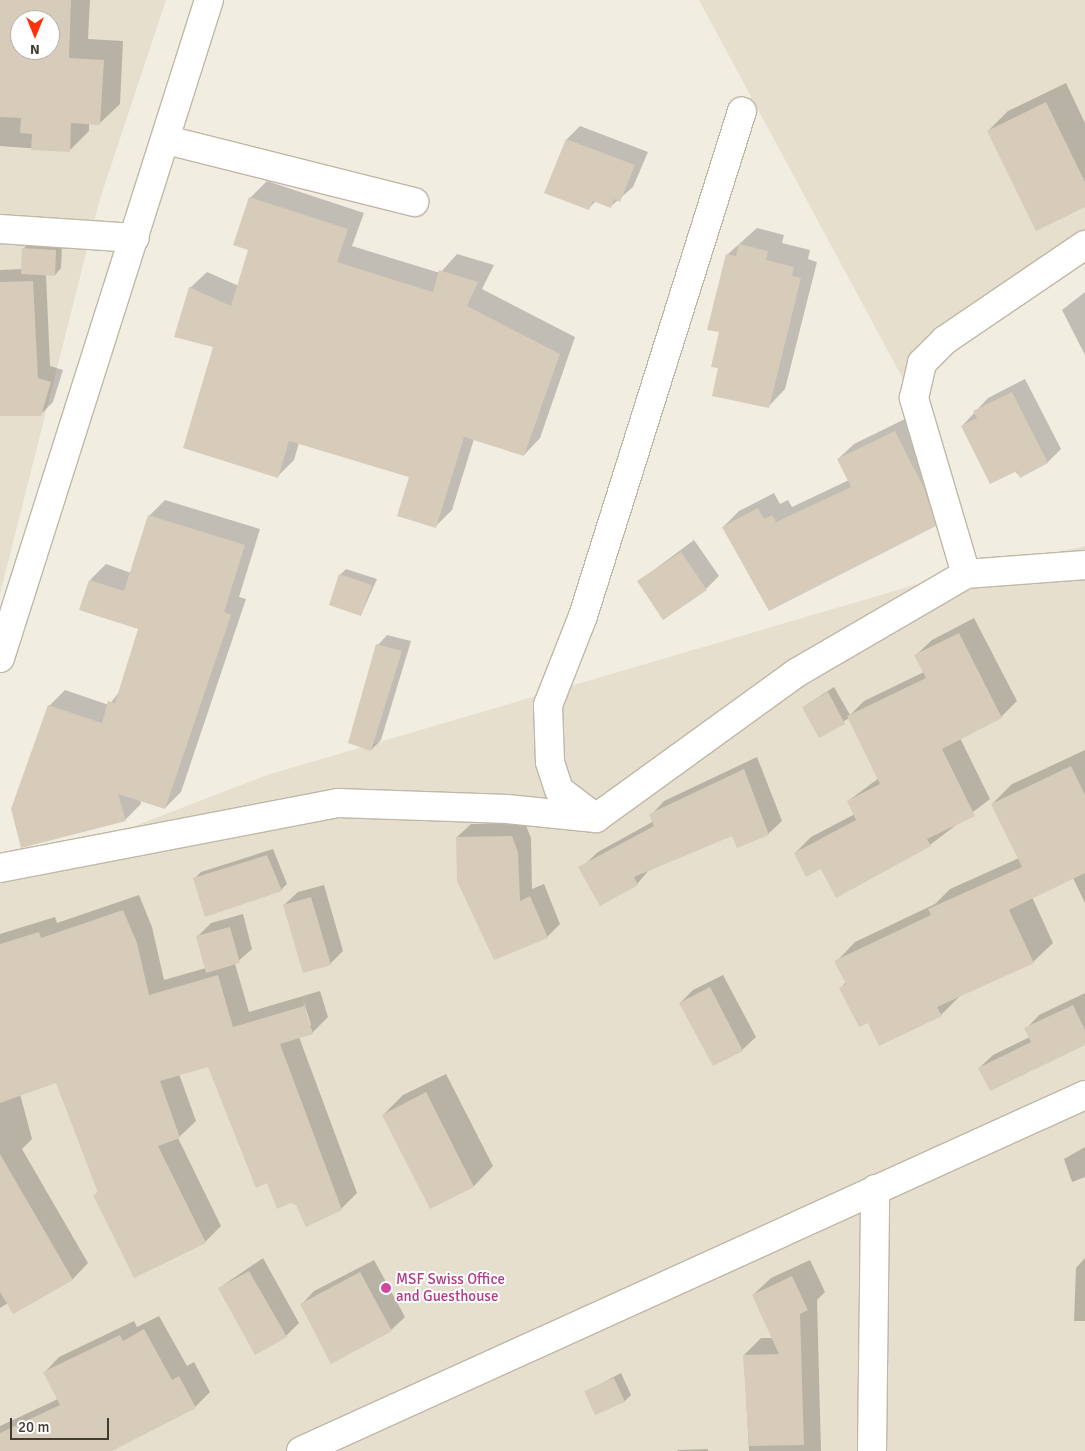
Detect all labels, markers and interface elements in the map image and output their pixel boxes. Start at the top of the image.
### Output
north arrow [10,10,60,60]
text: N [30,41,40,58]
place label: MSF Swiss Office and Guesthouse [396,1270,505,1305]
marker: MSF Swiss Office and Guesthouse [380,1282,392,1294]
scale bar [12,1408,111,1440]
text: 20 m [18,1418,49,1436]

